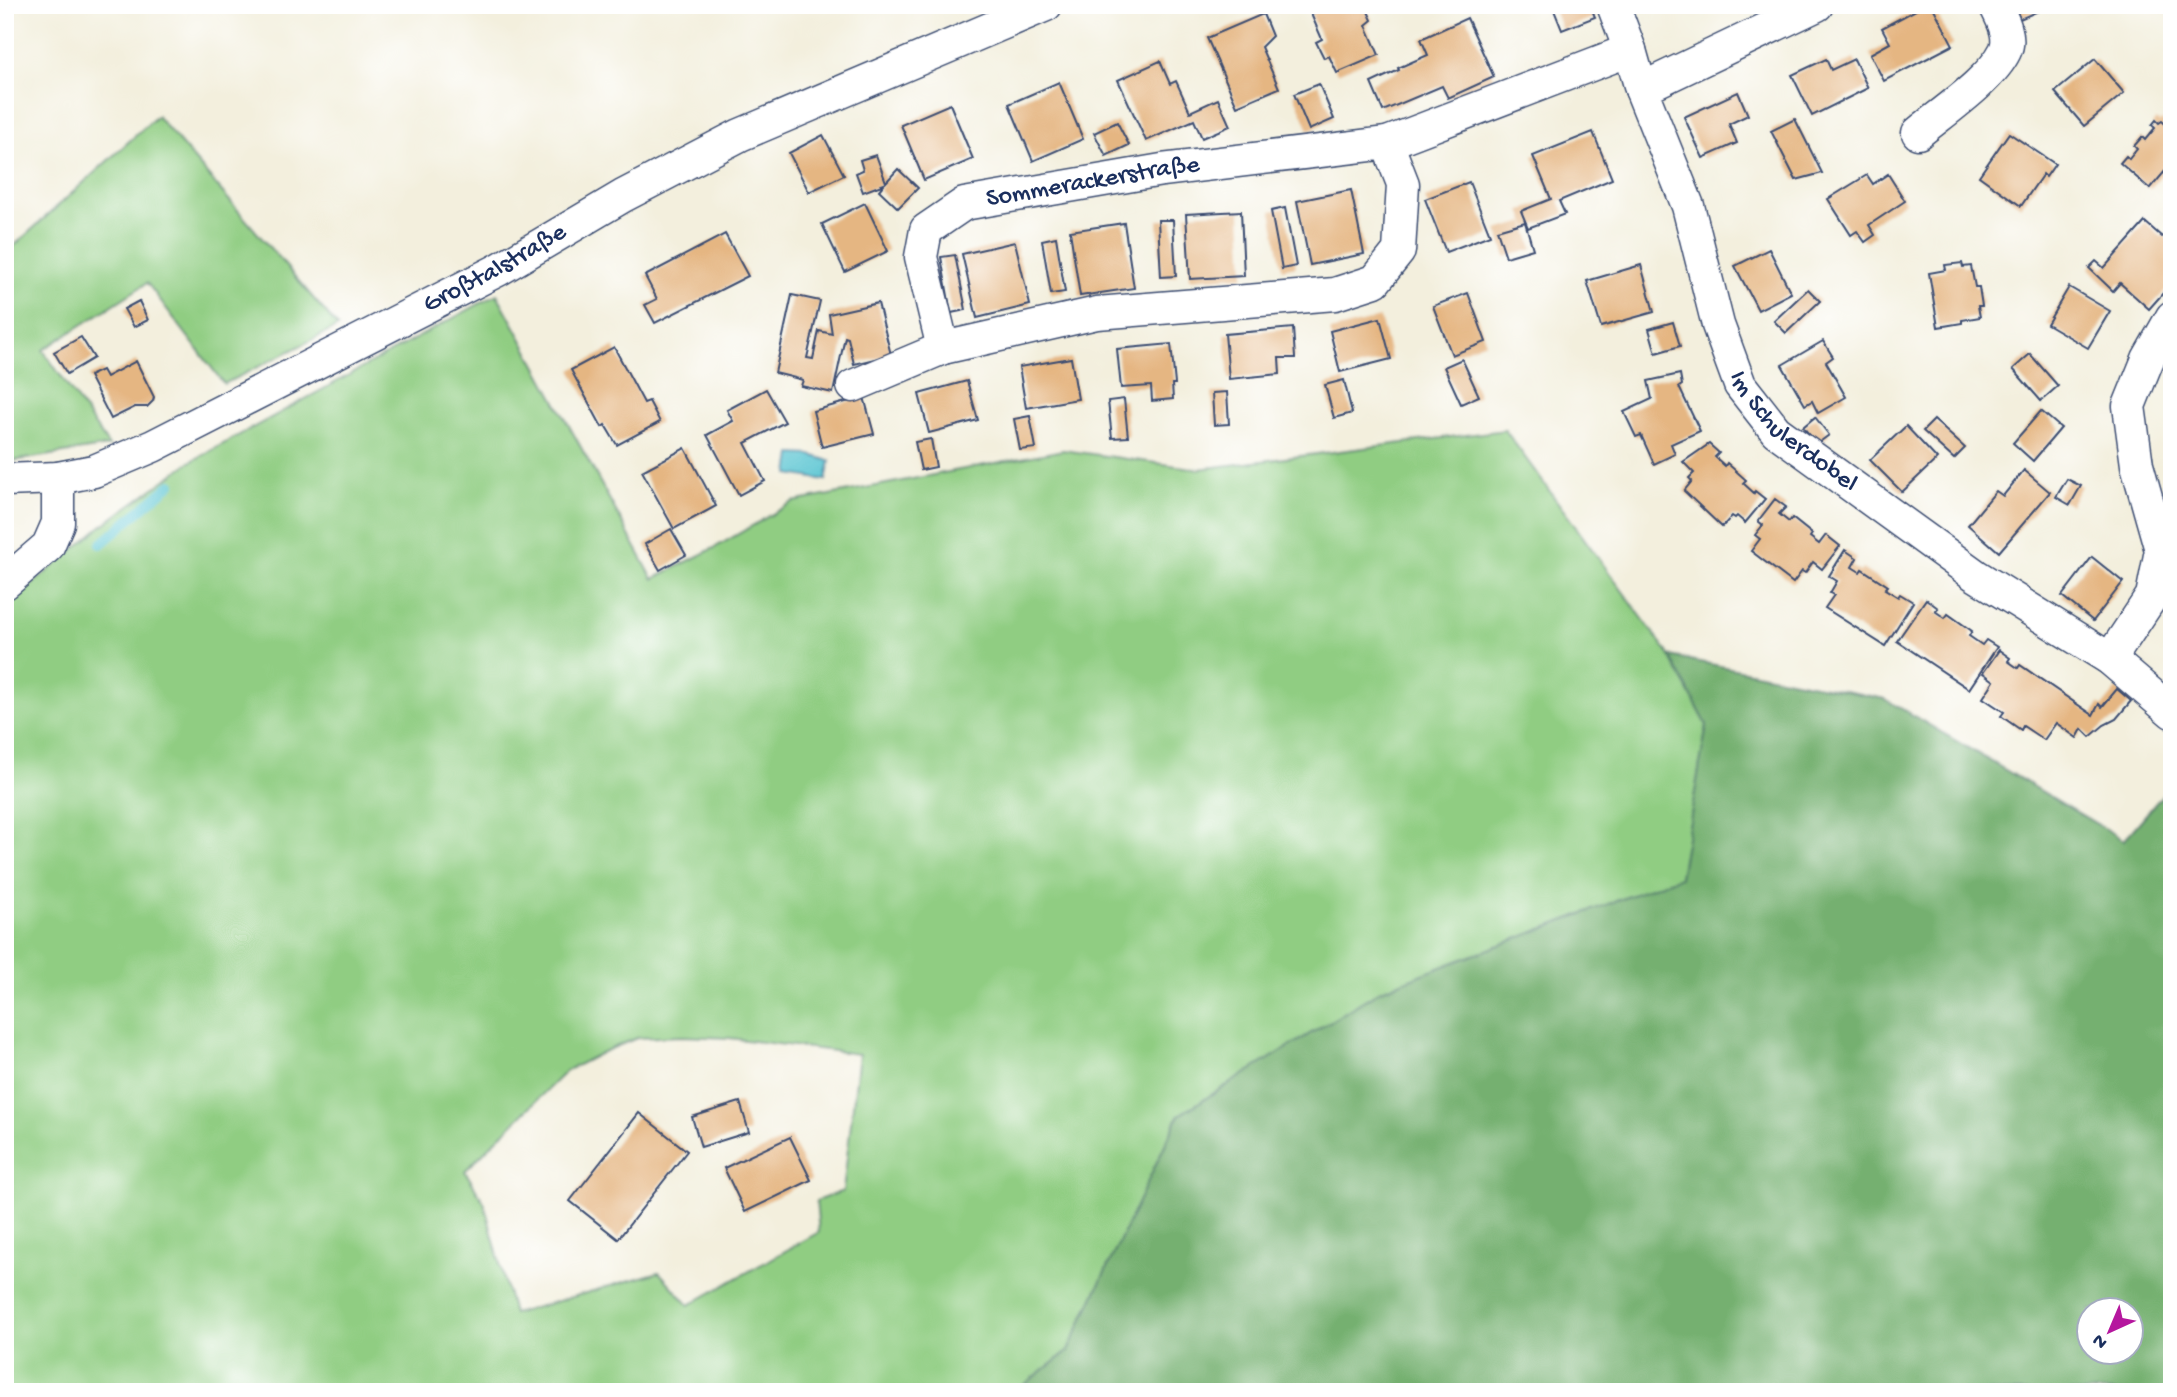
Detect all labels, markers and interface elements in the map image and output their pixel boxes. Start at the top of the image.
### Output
street label: Sommerackerstraße [984,150,1202,215]
street label: Großtalstraße [418,217,573,321]
street label: Im Schulerdobel [1721,367,1863,500]
north arrow [2076,1296,2146,1366]
text: N [2088,1328,2113,1353]

